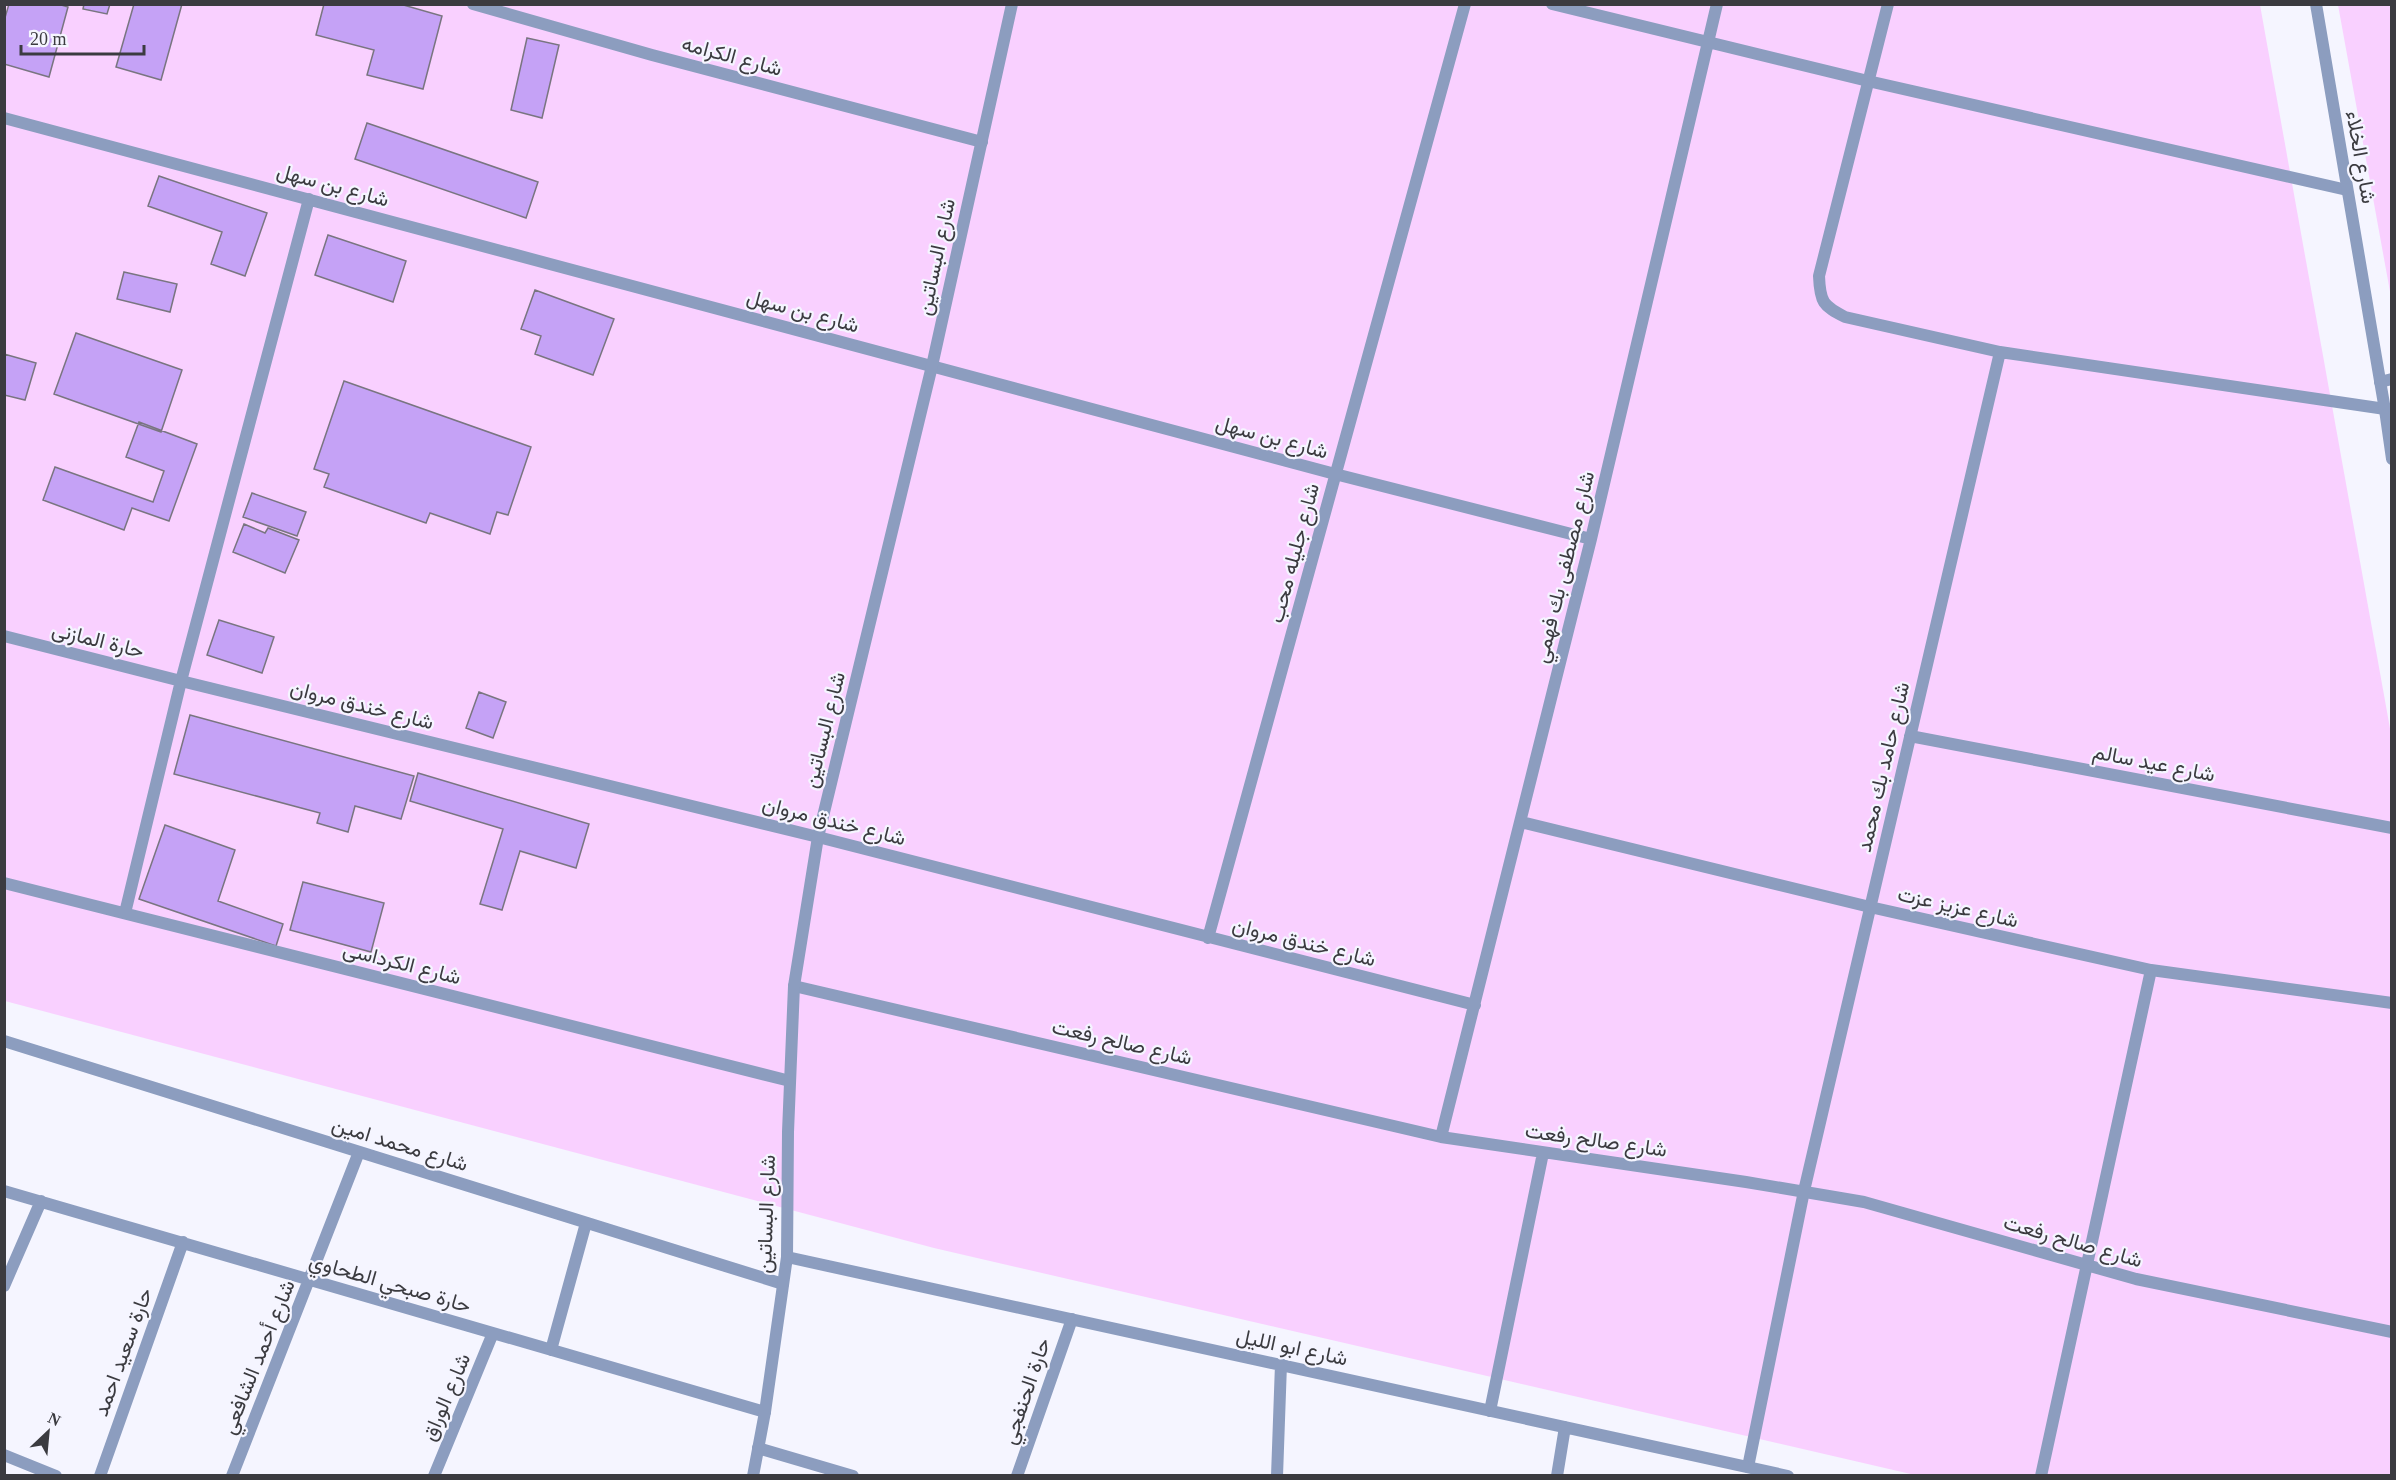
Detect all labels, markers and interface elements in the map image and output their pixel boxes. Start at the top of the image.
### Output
scale bar [21,18,144,56]
text: 20 m [30,29,67,49]
street label: شارع الكرامه [679,31,785,83]
street label: شارع الخلاء [2339,109,2381,206]
street label: شارع بن سهل [274,159,392,213]
street label: شارع البساتين [912,196,962,318]
street label: شارع بن سهل [744,285,862,339]
street label: شارع بن سهل [1213,411,1331,465]
street label: شارع مصطفى بك فهمي [1529,469,1604,667]
street label: شارع جليله محب [1264,480,1326,626]
street label: حارة المازنى [49,617,146,664]
street label: شارع البساتين [798,669,852,791]
street label: شارع خندق مروان [287,676,436,736]
street label: شارع حامد بك محمد [1852,680,1916,855]
street label: شارع عيد سالم [2091,739,2217,789]
street label: شارع خندق مروان [759,792,908,852]
street label: شارع عزيز عزت [1895,881,2021,934]
street label: شارع خندق مروان [1229,913,1378,973]
street label: شارع الكرداسى [340,937,463,991]
street label: شارع صالح رفعت [1049,1014,1194,1072]
street label: شارع محمد امين [328,1112,471,1178]
street label: شارع صالح رفعت [1523,1118,1669,1164]
street label: شارع البساتين [752,1154,782,1274]
street label: شارع صالح رفعت [2000,1210,2145,1274]
street label: حارة صبحي الطحاوي [305,1248,474,1322]
street label: شارع أحمد الشافعي [216,1276,305,1440]
street label: حارة سعيد احمد [89,1285,158,1420]
street label: شارع ابو الليل [1234,1323,1350,1372]
street label: حارة الحنفجي [997,1335,1060,1449]
street label: شارع الوراق [417,1350,477,1445]
north arrow [18,1402,78,1462]
text: N [45,1409,64,1429]

